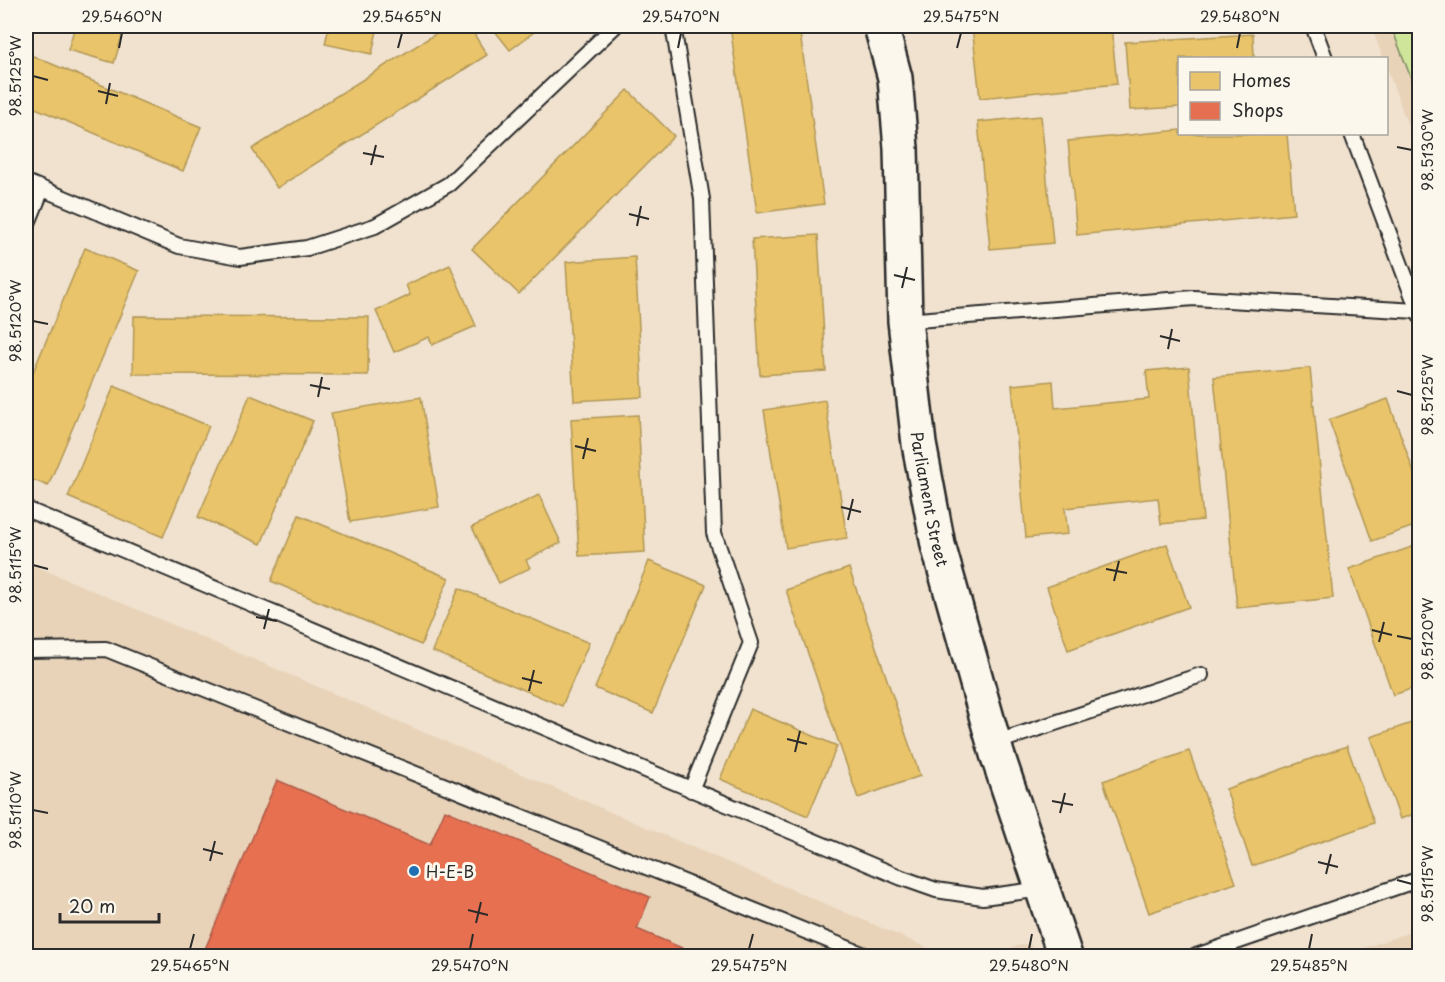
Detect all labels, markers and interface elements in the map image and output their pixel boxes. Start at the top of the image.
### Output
text: 29.5460°N [81,4,163,27]
text: 29.5465°N [362,4,442,27]
text: 29.5470°N [642,4,720,27]
text: 29.5475°N [923,4,999,27]
text: 29.5480°N [1200,4,1280,27]
text: 98.5125°W [3,35,26,117]
legend [1178,57,1388,135]
text: Homes [1232,66,1290,93]
text: Shops [1232,96,1283,123]
text: 98.5130°W [1415,108,1438,191]
text: 98.5120°W [3,279,26,362]
text: 98.5125°W [1415,354,1438,436]
street label: Parliament Street [906,430,956,570]
text: 98.5115°W [3,526,26,603]
text: 98.5120°W [1415,597,1438,680]
text: 98.5110°W [3,770,26,849]
text: 98.5115°W [1415,845,1438,922]
place label: H-E-B [426,859,474,883]
marker: H-E-B [407,864,421,878]
scale bar [60,886,159,924]
text: 20 m [69,892,115,919]
text: 29.5465°N [150,953,230,976]
text: 29.5470°N [431,953,509,976]
text: 29.5475°N [711,953,787,976]
text: 29.5480°N [989,953,1069,976]
text: 29.5485°N [1270,953,1348,976]

